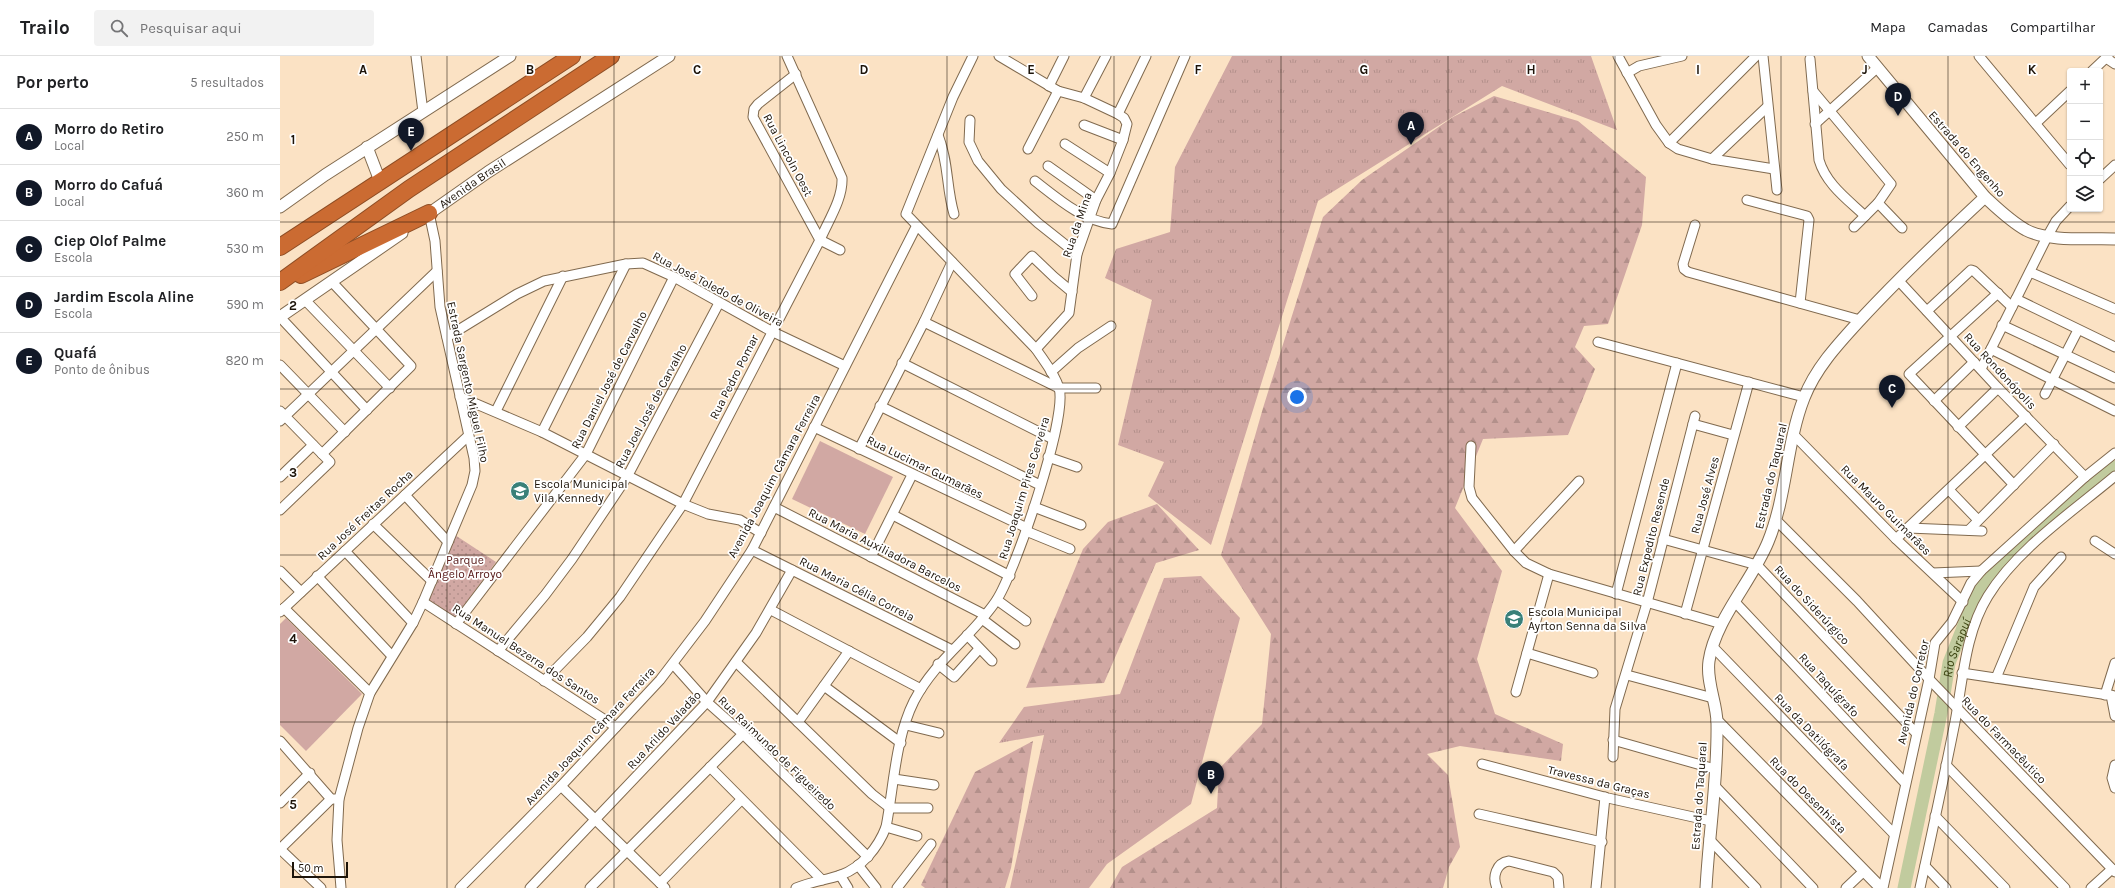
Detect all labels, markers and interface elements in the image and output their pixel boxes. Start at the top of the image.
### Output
search box [94,10,374,46]
text: Trailo [20,17,70,39]
icon: search [108,17,130,39]
text: Pesquisar aqui [140,19,242,37]
text: Mapa [1870,19,1906,36]
text: Camadas [1928,19,1988,36]
text: Compartilhar [2010,19,2095,36]
text: A [359,62,367,77]
text: B [526,62,534,77]
text: C [693,62,701,77]
text: D [860,62,869,77]
text: E [1027,62,1035,77]
text: F [1194,62,1202,77]
text: G [1360,62,1368,77]
text: H [1526,62,1536,77]
text: I [1696,62,1700,77]
text: J [1862,62,1868,77]
text: K [2028,62,2037,77]
map controls [2067,68,2103,212]
button: + [2067,68,2103,104]
text: Por perto [16,72,89,92]
text: 5 resultados [190,75,264,90]
pin: D [1885,83,1911,116]
button: − [2067,104,2103,140]
street label: Estrada do Engenho [1926,108,2008,200]
street label: Rua Lincoln Oest [760,111,816,199]
pin: A [1398,112,1424,145]
pin: E [398,118,424,151]
text: Morro do Retiro [54,120,164,138]
text: A [25,129,33,144]
text: 250 m [226,129,264,144]
text: 1 [291,132,295,147]
text: Local [54,138,85,153]
button: locate [2067,140,2103,176]
street label: Avenida Brasil [436,155,508,211]
text: Morro do Cafuá [54,176,163,194]
button: layers [2067,176,2103,212]
text: B [25,185,33,200]
text: 360 m [226,185,264,200]
street label: Rua da Mina [1059,190,1095,260]
text: Local [54,194,85,209]
text: Ciep Olof Palme [54,232,166,250]
text: C [25,241,33,256]
text: 530 m [226,241,264,256]
street label: Rua José Toledo de Oliveira [650,249,786,329]
text: Escola [54,250,93,265]
text: Jardim Escola Aline [54,288,194,306]
text: D [25,297,33,312]
text: 590 m [226,297,264,312]
text: 2 [289,298,297,313]
street label: Estrada Sargento Miguel Filho [444,300,492,464]
text: Escola [54,306,93,321]
street label: Rua Daniel José de Carvalho [568,309,650,451]
street label: Rua Rondonópolis [1961,330,2039,412]
street label: Rua Pedro Pomar [707,332,762,422]
street label: Rua Joel José de Carvalho [612,341,690,471]
text: Quafá [54,344,97,362]
text: E [25,353,33,368]
text: 820 m [226,353,264,368]
text: Ponto de ônibus [54,362,150,377]
pin: C [1879,375,1905,408]
your location [1287,387,1307,407]
street label: Avenida Joaquim Câmara Ferreira [725,392,823,560]
street label: Rua Joaquim Pires Cerveira [996,415,1052,561]
street label: Estrada do Taquaral [1752,422,1790,530]
street label: Rua Lucimar Gumarães [864,433,986,501]
street label: Rua José Alves [1688,455,1722,535]
street label: Rua Mauro Guimarães [1838,462,1934,558]
text: 3 [289,465,297,480]
street label: Rua José Freitas Rocha [314,467,416,563]
street label: Rua Expedito Resende [1630,476,1672,598]
place label: Escola Municipal Vila Kennedy [534,477,628,505]
school or university icon: Escola Municipal Vila Kennedy [509,480,531,502]
street label: Rua Maria Auxiliadora Barcelos [806,505,964,595]
park label: Parque Ângelo Arroyo [428,553,502,581]
street label: Rua Maria Célia Correia [797,554,917,624]
street label: Rua do Siderúrgico [1772,562,1852,648]
street label: Rua Manuel Bezerra dos Santos [450,601,602,707]
place label: Escola Municipal Ayrton Senna da Silva [1528,605,1646,633]
school or university icon: Escola Municipal Ayrton Senna da Silva [1503,608,1525,630]
water label: Rio Sarapuí [1940,615,1975,679]
text: 4 [289,631,297,646]
street label: Avenida do Corretor [1894,638,1932,746]
street label: Rua Taquígrafo [1796,650,1862,720]
street label: Avenida Joaquim Câmara Ferreira [522,664,658,808]
street label: Rua Arildo Valadão [624,688,704,772]
street label: Rua da Datilógrafa [1772,691,1852,773]
street label: Rua Raimundo de Figueiredo [715,693,839,813]
street label: Rua do Farmacêutico [1959,693,2049,787]
street label: Estrada do Taquaral [1688,741,1710,851]
street label: Rua do Desenhista [1767,754,1849,836]
pin: B [1198,761,1224,794]
street label: Travessa da Graças [1547,763,1651,801]
text: 5 [289,797,297,812]
scale bar [292,860,348,879]
text: 50 m [298,862,324,875]

